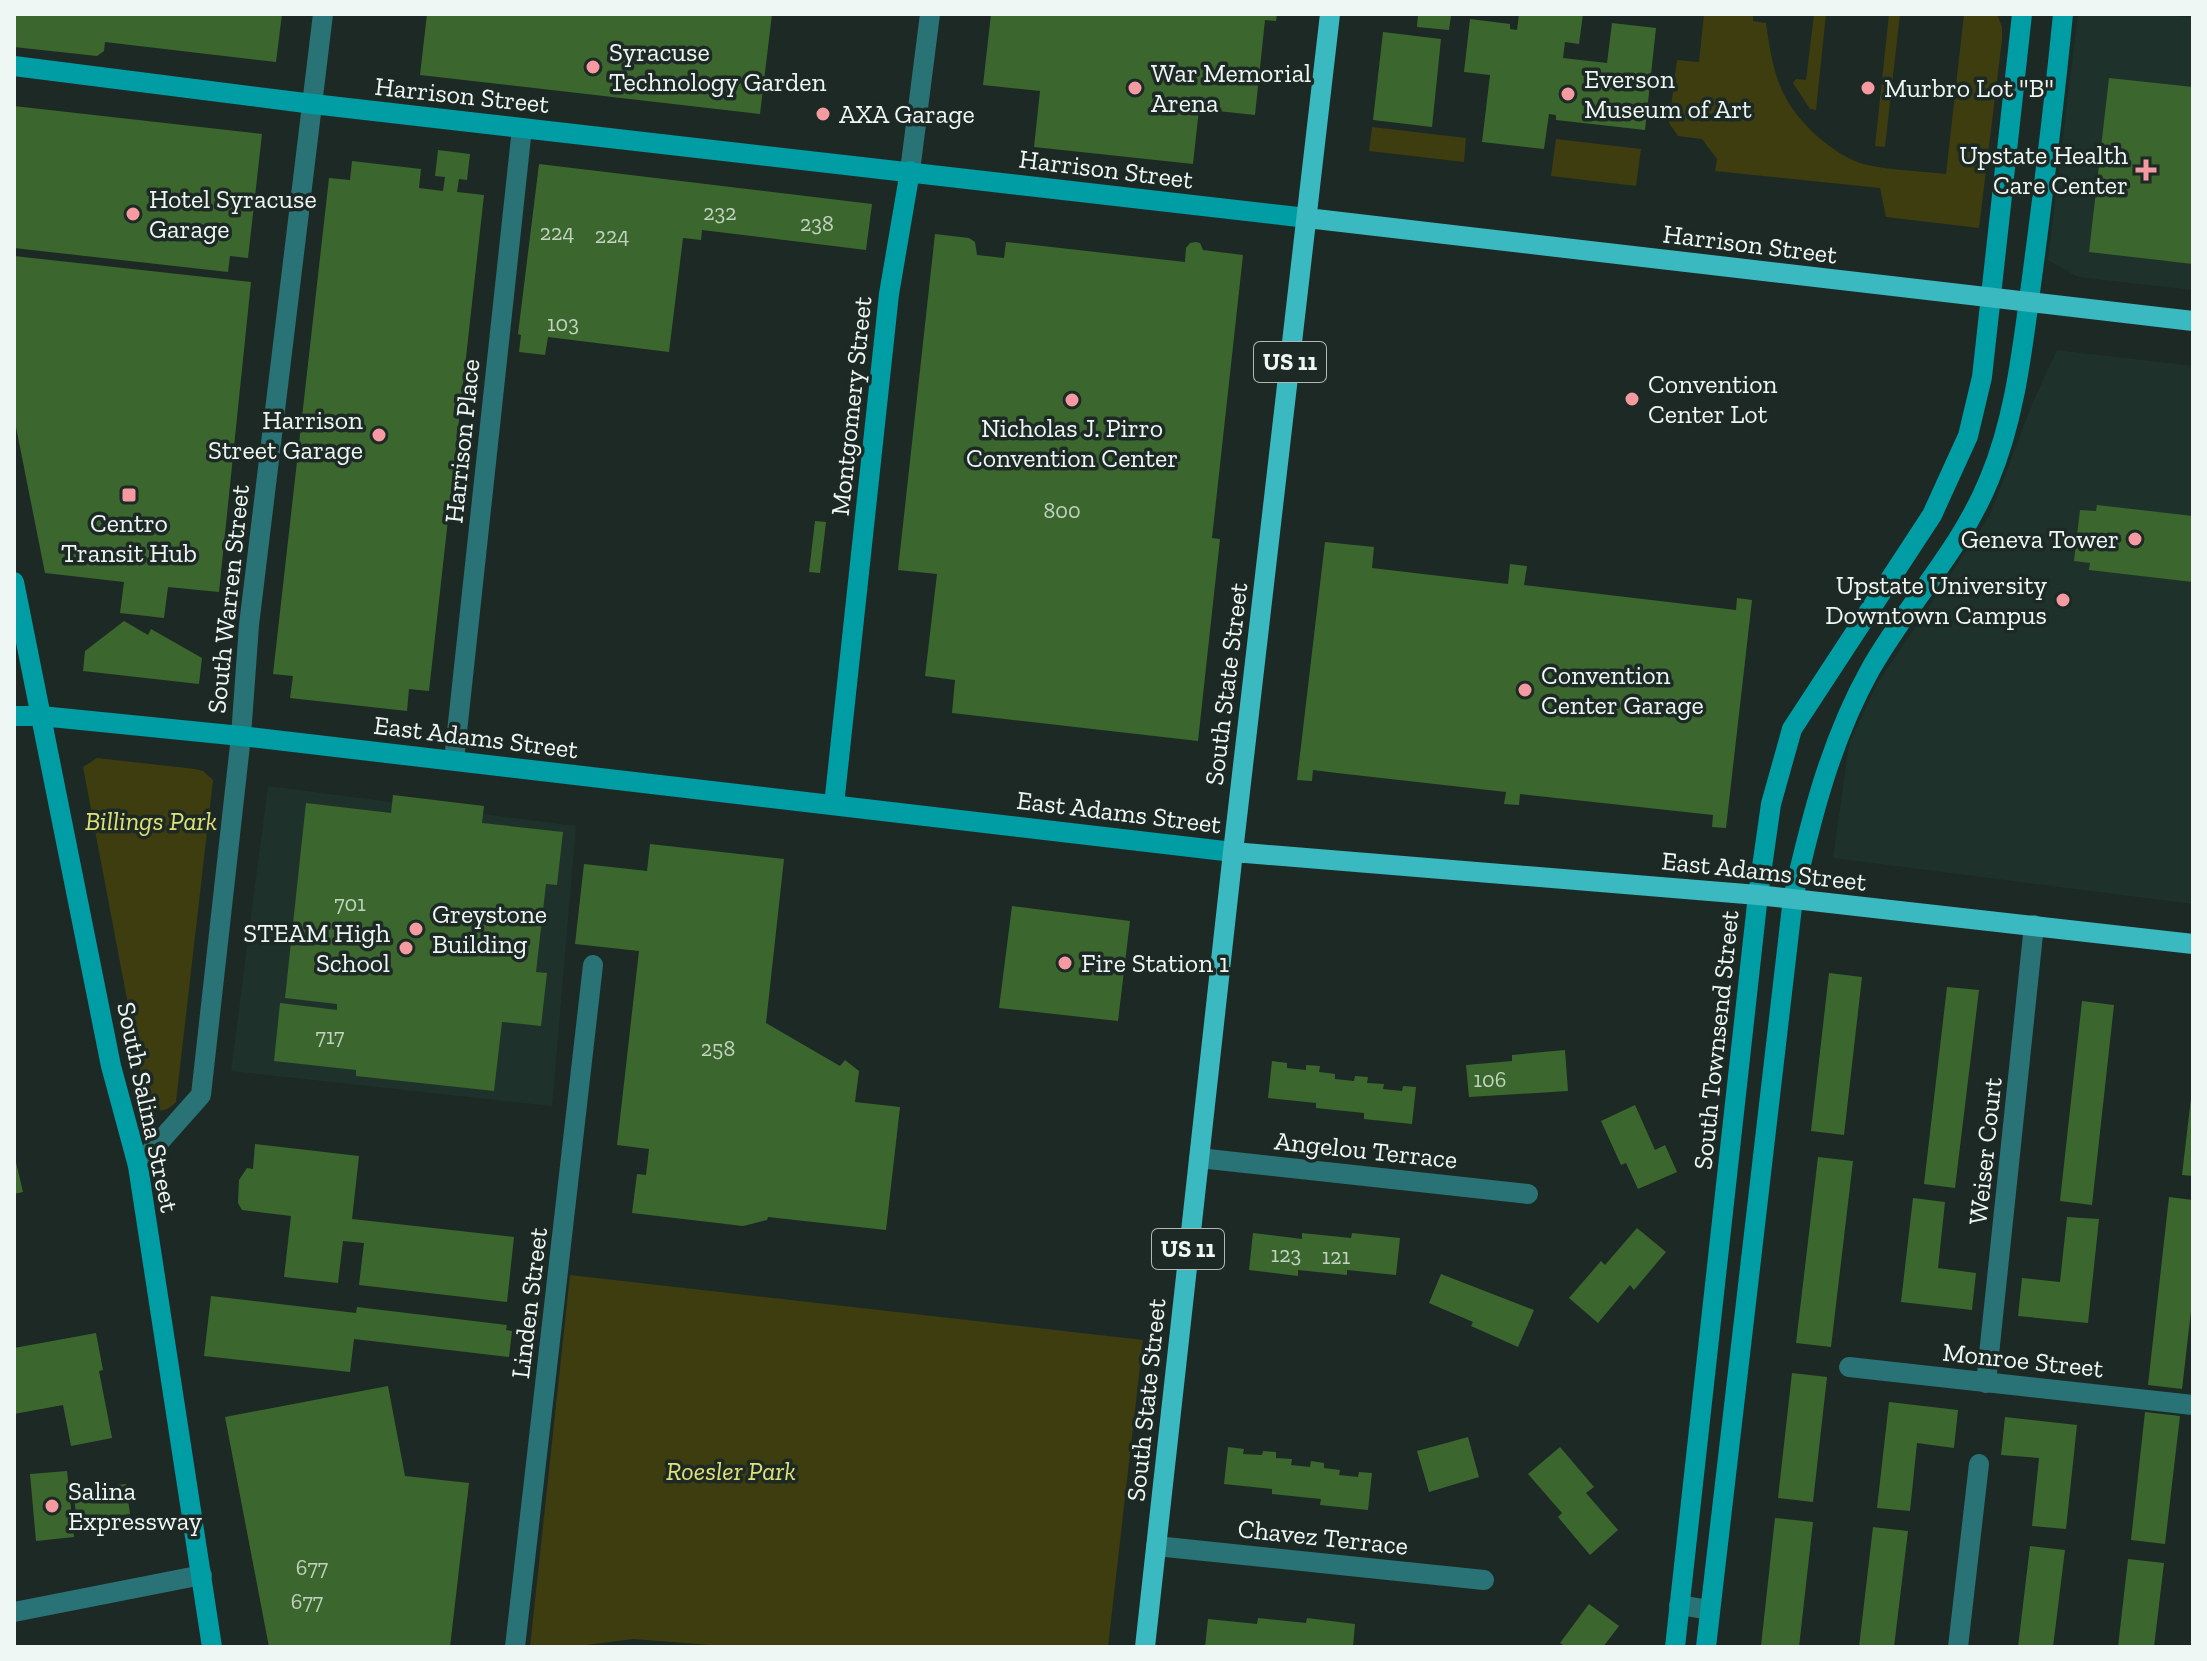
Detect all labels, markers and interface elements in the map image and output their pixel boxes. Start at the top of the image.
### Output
place label: Syracuse Technology Garden [609,36,826,98]
place label: War Memorial Arena [1151,57,1311,119]
marker: Syracuse Technology Garden [584,58,602,76]
place label: Everson Museum of Art [1584,63,1752,125]
street label: Harrison Street [373,70,551,120]
place label: Murbro Lot "B" [1884,72,2054,104]
marker: War Memorial Arena [1126,79,1144,97]
marker: Murbro Lot "B" [1859,79,1877,97]
marker: Everson Museum of Art [1559,85,1577,103]
place label: AXA Garage [839,98,975,130]
marker: AXA Garage [814,105,832,123]
place label: Upstate Health Care Center [1959,139,2128,201]
street label: Harrison Street [1017,142,1195,196]
marker: Upstate Health Care Center [2135,159,2157,181]
place label: Hotel Syracuse Garage [149,183,317,245]
house number: 232 [703,199,737,226]
marker: Hotel Syracuse Garage [124,205,142,223]
house number: 238 [800,210,834,237]
street label: Harrison Street [1661,217,1839,271]
house number: 224 [540,219,574,246]
house number: 224 [595,222,629,249]
street label: Montgomery Street [824,294,878,517]
house number: 103 [547,310,579,337]
road number: US 11 [1254,342,1326,382]
street label: Harrison Place [437,357,487,525]
place label: Convention Center Lot [1648,368,1778,430]
marker: Convention Center Lot [1623,390,1641,408]
marker: Nicholas J. Pirro Convention Center [1063,391,1081,409]
place label: Harrison Street Garage [208,404,363,466]
place label: Nicholas J. Pirro Convention Center [966,412,1178,474]
marker: Harrison Street Garage [370,426,388,444]
street label: South Warren Street [200,483,256,715]
marker: Centro Transit Hub [120,486,138,504]
house number: 800 [1043,497,1081,524]
place label: Centro Transit Hub [61,507,197,569]
place label: Geneva Tower [1961,523,2119,555]
marker: Geneva Tower [2126,530,2144,548]
place label: Upstate University Downtown Campus [1825,569,2048,631]
street label: South State Street [1198,580,1254,787]
marker: Upstate University Downtown Campus [2054,591,2072,609]
place label: Convention Center Garage [1541,659,1704,721]
marker: Convention Center Garage [1516,681,1534,699]
street label: East Adams Street [372,709,580,765]
street label: East Adams Street [1015,784,1223,840]
park label: Billings Park [85,805,217,837]
street label: East Adams Street [1660,844,1868,898]
house number: 701 [334,890,366,917]
place label: Greystone Building [432,898,547,960]
street label: South Townsend Street [1686,908,1746,1171]
place label: STEAM High School [243,917,390,979]
marker: Greystone Building [407,920,425,938]
marker: STEAM High School [397,939,415,957]
place label: Fire Station 1 [1081,947,1229,979]
marker: Fire Station 1 [1056,954,1074,972]
street label: South Salina Street [110,999,186,1215]
house number: 717 [316,1023,345,1050]
house number: 258 [701,1035,735,1062]
house number: 106 [1474,1066,1506,1093]
street label: Weiser Court [1961,1075,2009,1226]
street label: Angelou Terrace [1273,1124,1459,1176]
street label: Linden Street [504,1225,554,1380]
road number: US 11 [1152,1229,1224,1269]
house number: 123 [1271,1241,1301,1268]
house number: 121 [1322,1243,1351,1270]
street label: South State Street [1119,1297,1173,1503]
street label: Monroe Street [1941,1336,2105,1384]
park label: Roesler Park [666,1455,796,1487]
place label: Salina Expressway [68,1475,203,1537]
marker: Salina Expressway [43,1497,61,1515]
street label: Chavez Terrace [1236,1512,1410,1562]
house number: 677 [296,1554,329,1581]
house number: 677 [291,1588,324,1615]

